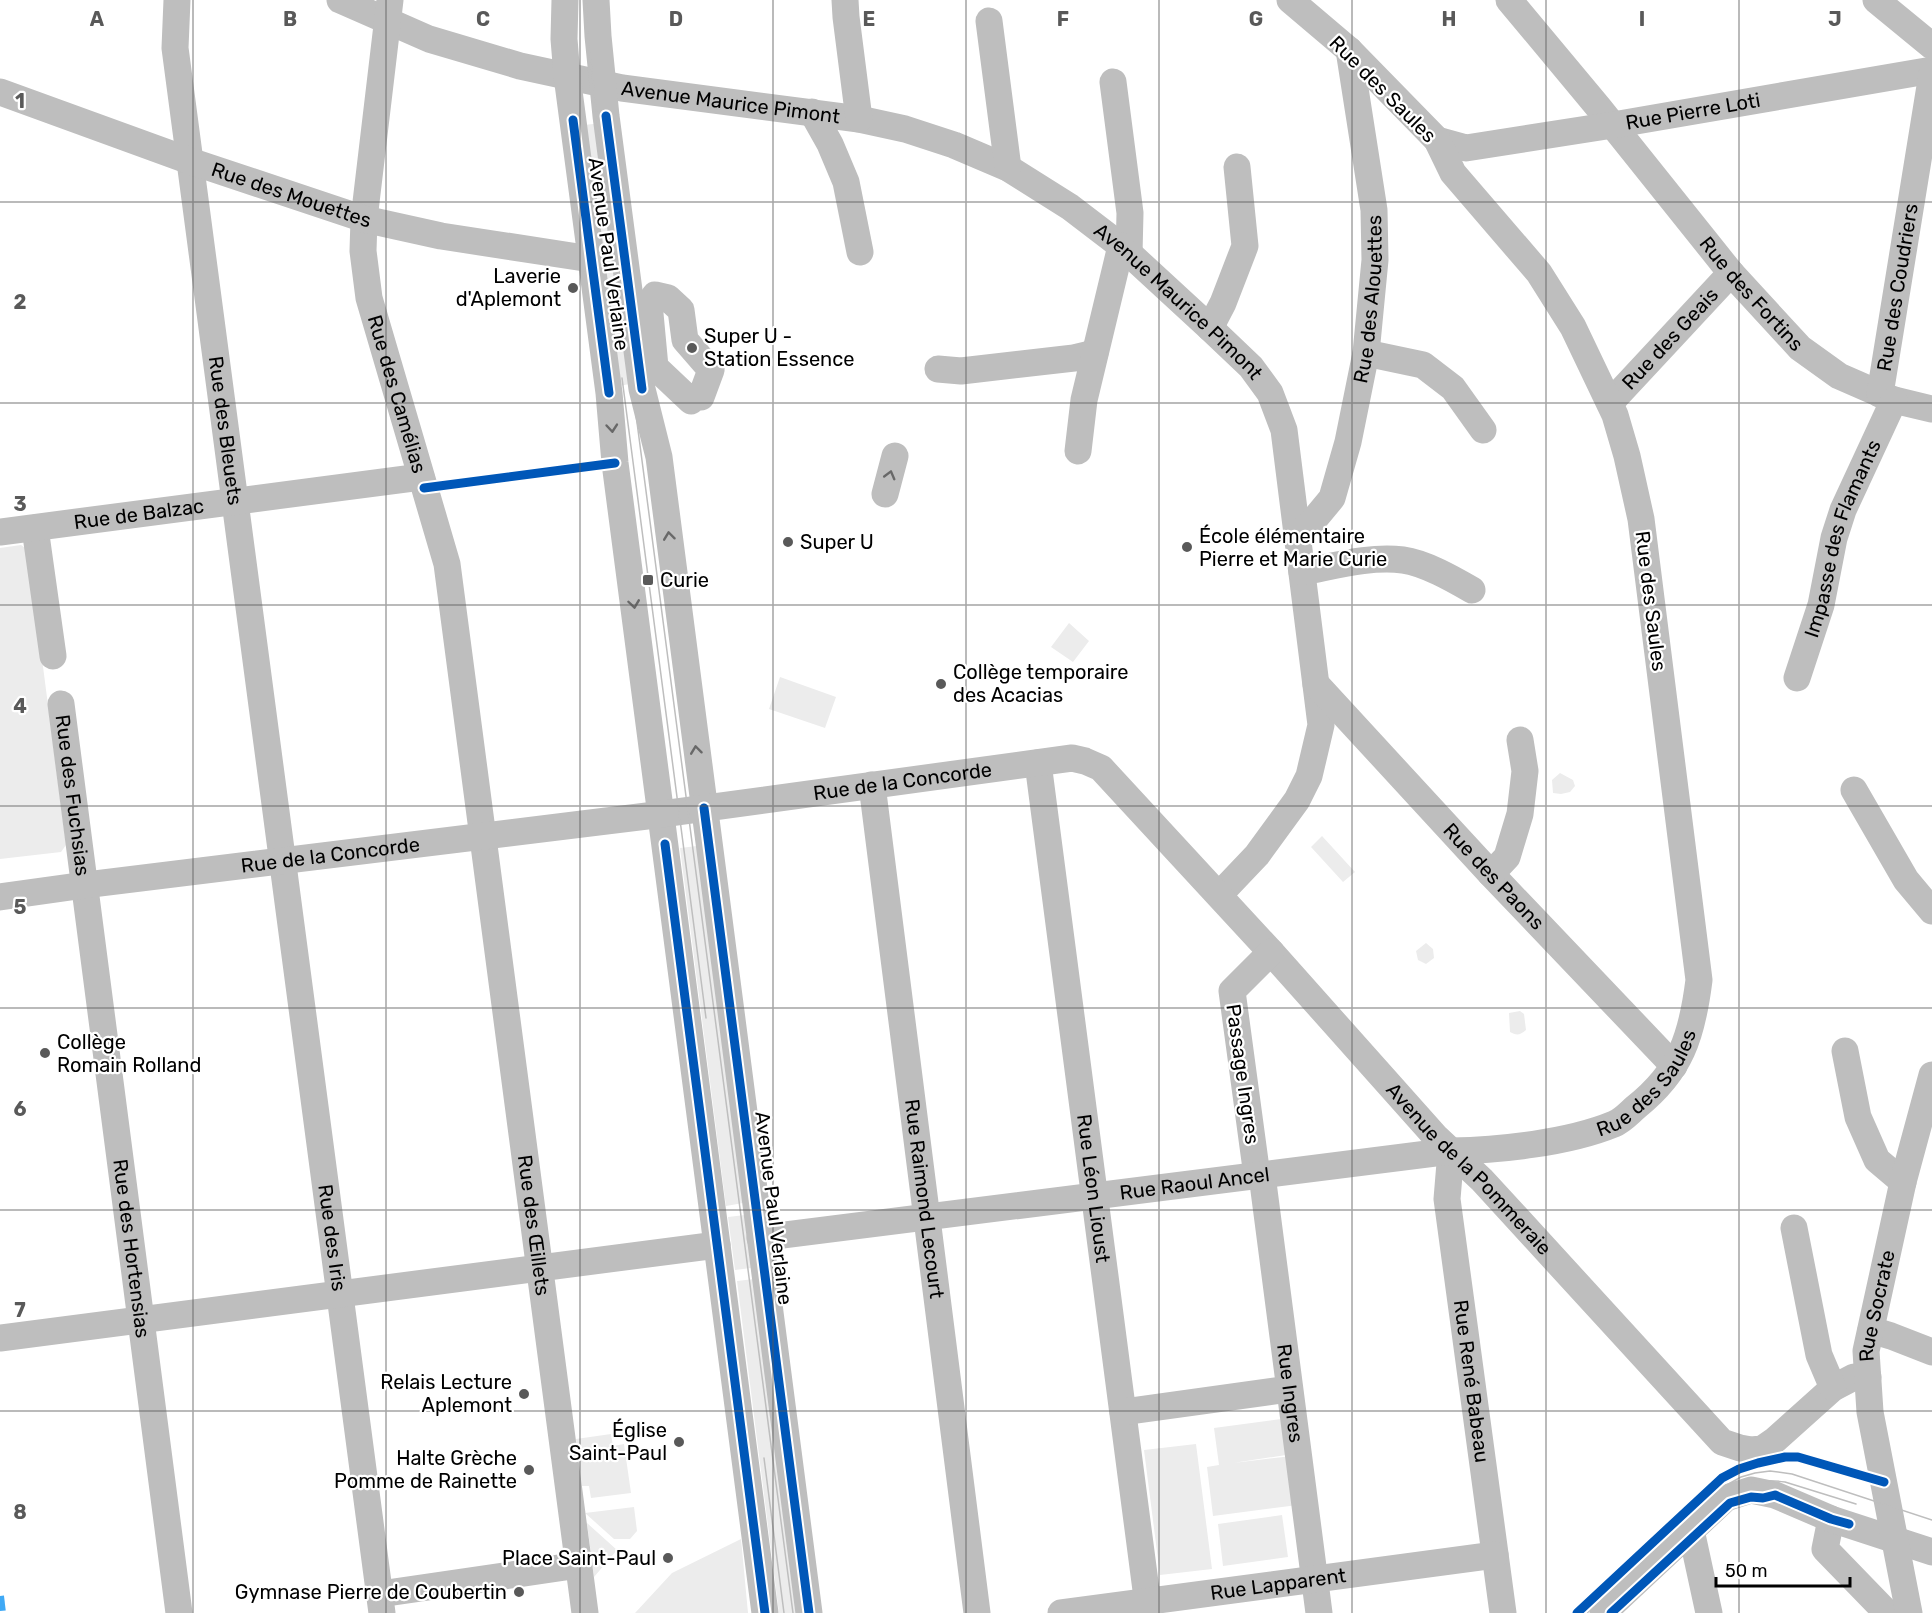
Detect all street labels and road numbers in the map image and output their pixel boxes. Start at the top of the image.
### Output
street label: Rue des Saules [1325,31,1441,147]
street label: Avenue Maurice Pimont [620,76,842,128]
street label: Rue Pierre Loti [1624,88,1762,135]
street label: Avenue Paul Verlaine [584,156,634,352]
street label: Rue des Mouettes [208,157,373,232]
street label: Rue des Coudriers [1872,202,1923,373]
street label: Rue des Alouettes [1348,215,1387,385]
street label: Avenue Maurice Pimont [1090,218,1268,384]
street label: Rue des Fortins [1695,232,1809,356]
street label: Rue des Geais [1617,283,1723,394]
street label: Rue des Camélias [363,312,432,476]
street label: Rue des Bleuets [204,355,247,507]
street label: Impasse des Flamants [1799,436,1886,641]
street label: Rue de Balzac [72,493,205,534]
street label: Rue des Saules [1630,529,1672,673]
street label: Rue des Fuchsias [50,713,95,877]
street label: Rue de la Concorde [812,757,993,805]
street label: Rue des Paons [1438,818,1549,935]
street label: Rue de la Concorde [239,832,421,878]
street label: Passage Ingres [1221,1002,1265,1146]
street label: Rue des Saules [1593,1026,1701,1142]
street label: Avenue de la Pommeraie [1381,1078,1557,1260]
street label: Rue Raimond Lecourt [900,1098,949,1300]
street label: Avenue Paul Verlaine [750,1110,798,1306]
street label: Rue Léon Lioust [1072,1113,1115,1264]
street label: Rue des Œillets [513,1153,555,1297]
street label: Rue des Hortensias [108,1157,155,1339]
street label: Rue Raoul Ancel [1118,1162,1271,1205]
street label: Rue des Iris [313,1183,351,1293]
street label: Rue Socrate [1854,1248,1900,1362]
street label: Rue René Babeau [1449,1298,1495,1464]
street label: Rue Ingres [1272,1342,1309,1444]
street label: Rue Lapparent [1209,1563,1348,1605]

